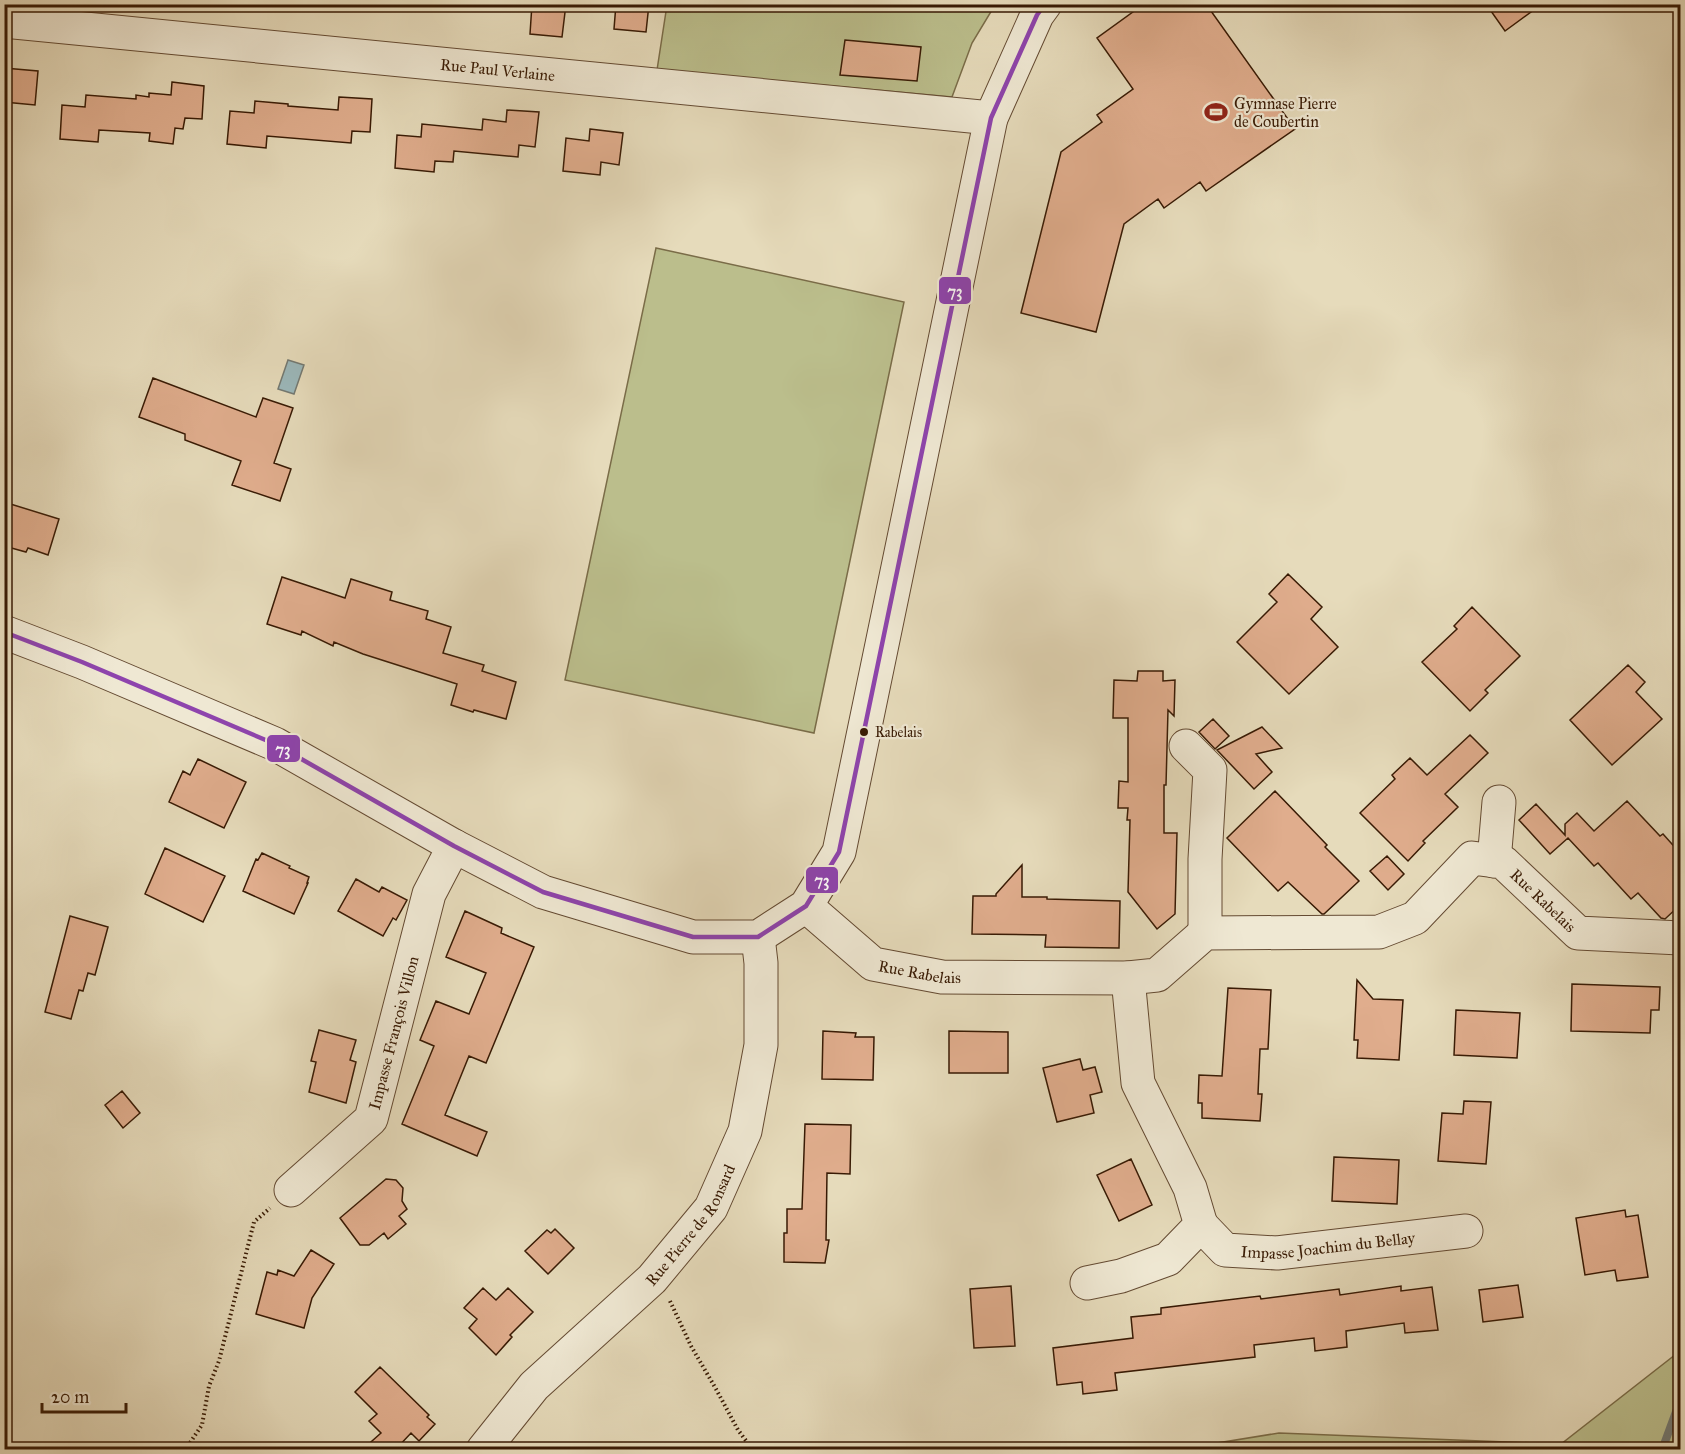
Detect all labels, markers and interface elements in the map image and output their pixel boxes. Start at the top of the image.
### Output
street label: Rue Paul Verlaine [439,54,556,85]
place label: Gymnase Pierre de Coubertin [1234,94,1337,131]
sports icon: Gymnase Pierre de Coubertin [1203,99,1229,125]
line badge: 73 [938,276,972,305]
text: 73 [948,282,962,302]
place label: Rabelais [875,724,922,741]
marker: Rabelais [858,726,870,738]
line badge: 73 [266,734,301,763]
text: 73 [276,740,290,760]
street label: Rue Rabelais [1506,865,1580,936]
line badge: 73 [805,866,839,894]
text: 73 [815,871,829,891]
street label: Impasse François Villon [364,954,422,1112]
street label: Rue Rabelais [877,956,961,987]
street label: Rue Pierre de Ronsard [641,1161,739,1289]
street label: Impasse Joachim du Bellay [1240,1227,1416,1263]
scale bar [42,1376,126,1414]
text: 20 m [51,1386,89,1408]

